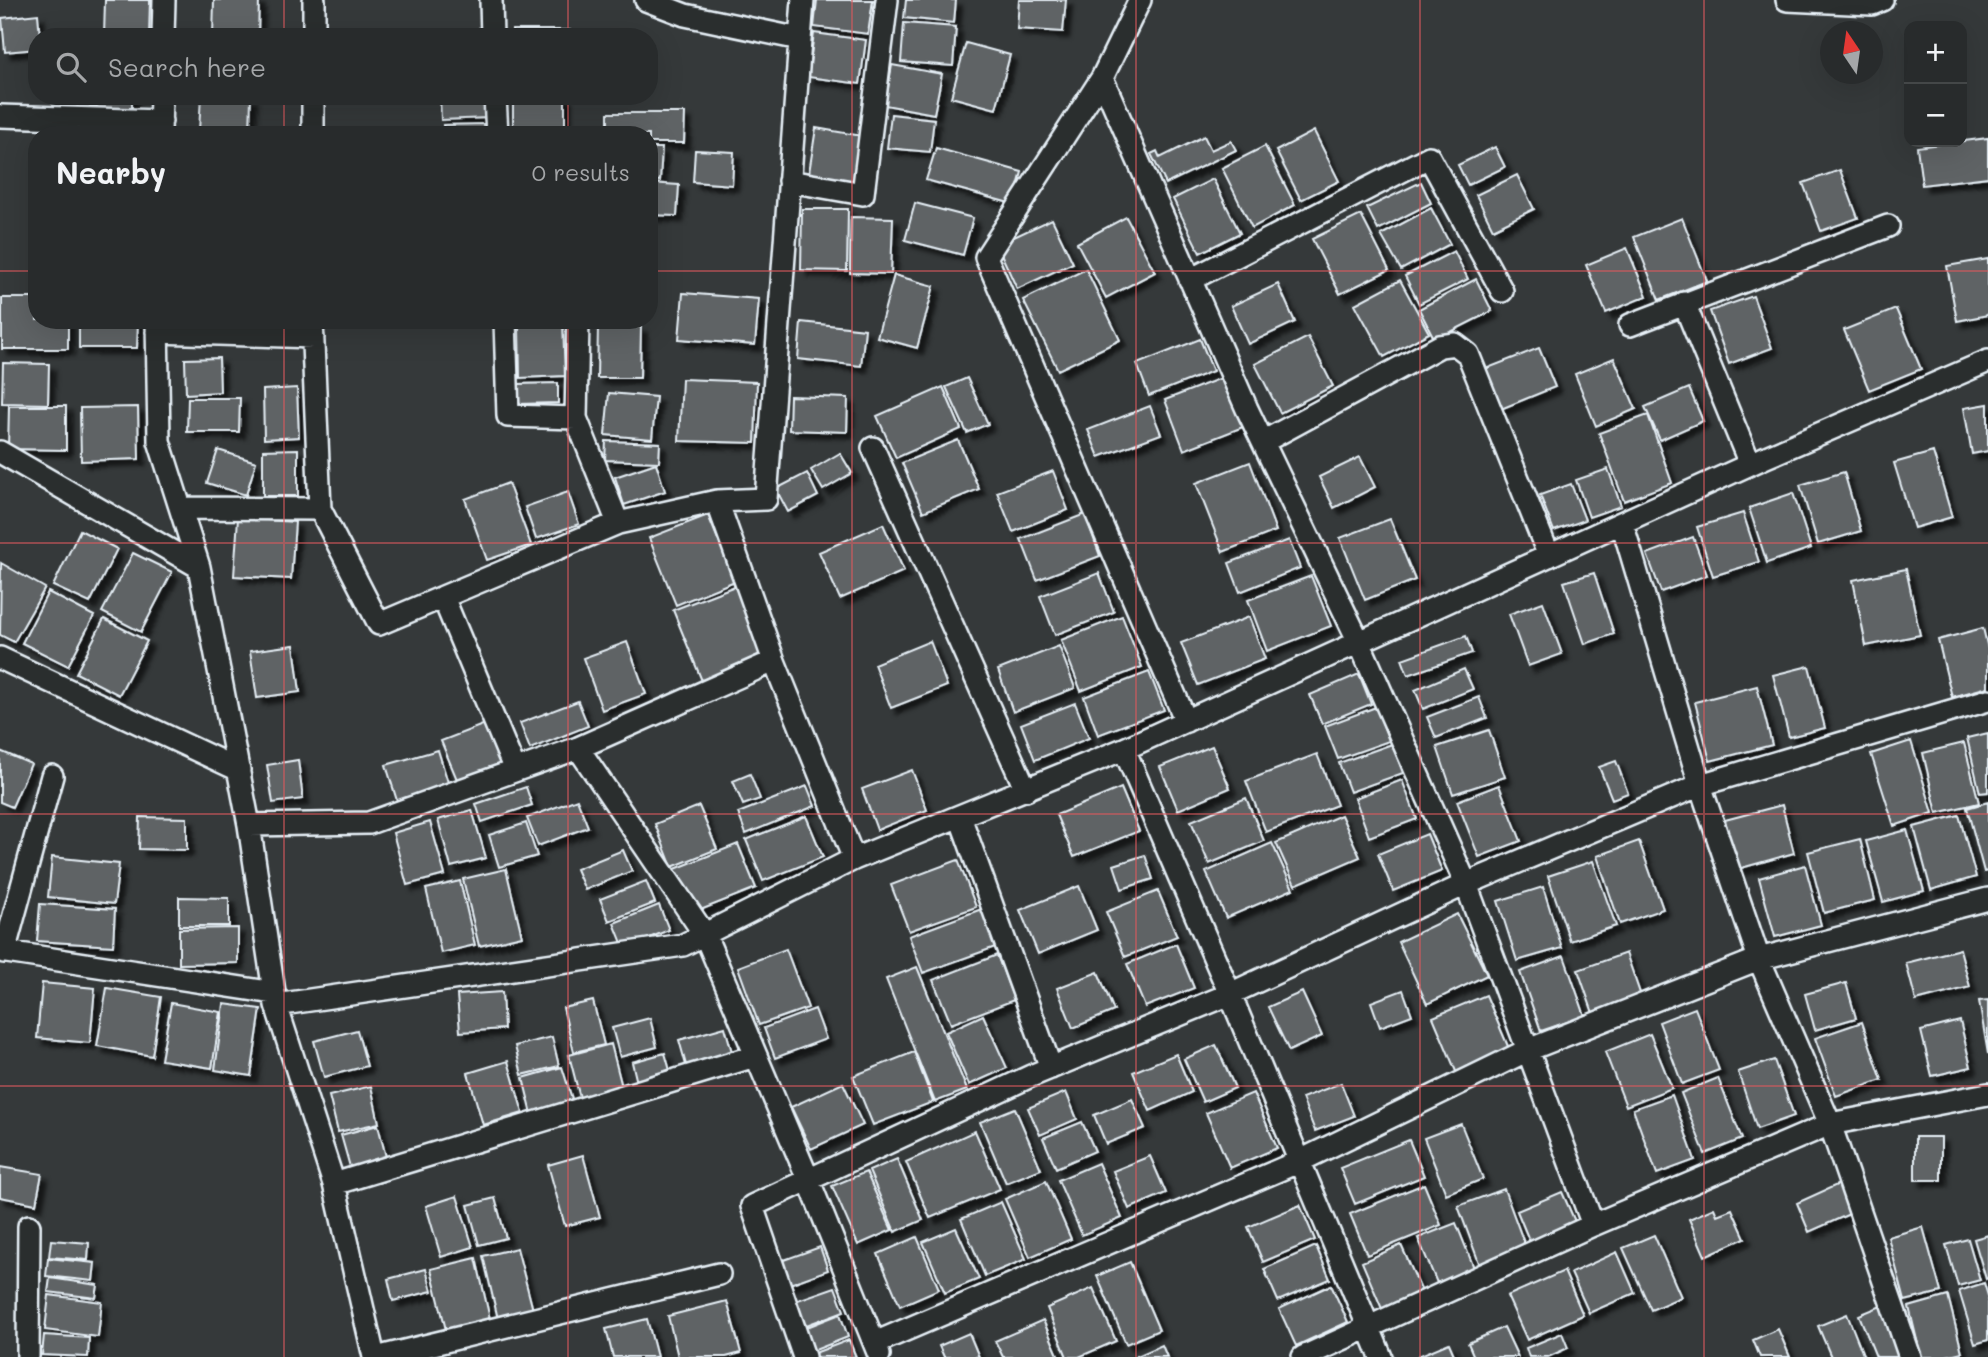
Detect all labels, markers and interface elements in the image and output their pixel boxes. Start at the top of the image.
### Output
north arrow [1820,21,1883,84]
map controls [1904,21,1967,147]
button: + [1904,21,1967,84]
search box [28,28,658,105]
icon: search [52,48,90,86]
text: Search here [108,50,266,84]
button: − [1904,84,1967,147]
text: Nearby [56,152,166,192]
text: 0 results [532,157,630,187]

